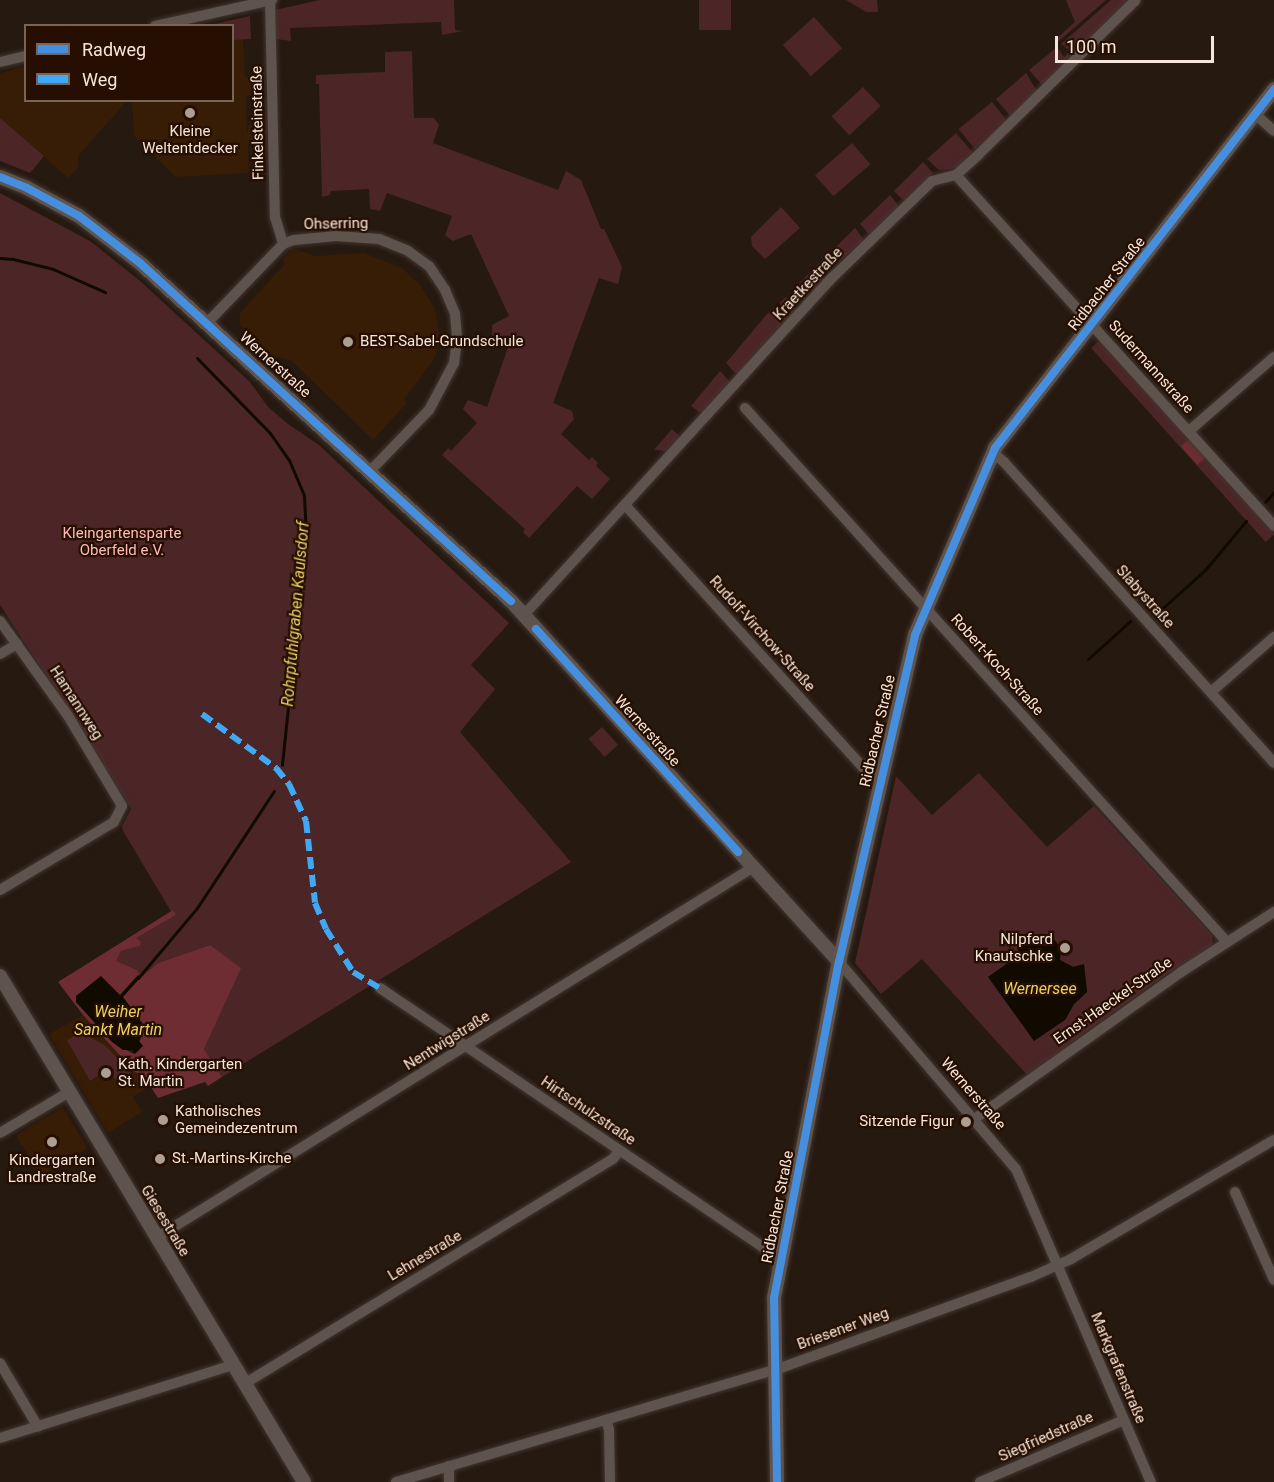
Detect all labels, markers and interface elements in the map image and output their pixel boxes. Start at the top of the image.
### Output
legend [24,24,234,102]
scale bar [1058,24,1217,62]
text: 100 m [1066,36,1117,57]
text: Radweg [82,39,146,60]
street label: Finkelsteinstraße [248,66,268,180]
text: Weg [82,69,117,90]
marker: Kleine Weltentdecker [183,106,197,120]
place label: Kleine Weltentdecker [142,122,238,157]
street label: Ohserring [303,214,369,234]
street label: Ridbacher Straße [1065,233,1149,335]
street label: Kraetkestraße [770,244,846,324]
street label: Sudermannstraße [1104,317,1198,417]
street label: Wernerstraße [236,328,314,402]
place label: BEST-Sabel-Grundschule [360,333,523,351]
marker: BEST-Sabel-Grundschule [341,335,355,349]
water label: Rohrpfuhlgraben Kaulsdorf [278,521,314,707]
park label: Kleingartensparte Oberfeld e.V. [63,524,181,559]
street label: Slabystraße [1112,562,1178,632]
street label: Rudolf-Virchow-Straße [705,572,819,696]
street label: Robert-Koch-Straße [947,611,1047,719]
street label: Hamannweg [45,663,107,743]
street label: Ridbacher Straße [856,673,900,789]
street label: Wernerstraße [610,692,684,770]
place label: Nilpferd Knautschke [975,930,1053,965]
marker: Nilpferd Knautschke [1058,941,1072,955]
street label: Ernst-Haeckel-Straße [1050,953,1176,1049]
water label: Wernersee [1003,979,1077,999]
water label: Weiher Sankt Martin [74,1002,162,1040]
street label: Nentwigstraße [401,1007,493,1075]
street label: Wernerstraße [937,1054,1009,1134]
place label: Kath. Kindergarten St. Martin [118,1055,242,1090]
marker: Kath. Kindergarten St. Martin [99,1066,113,1080]
street label: Hirtschulzstraße [537,1073,639,1149]
place label: Katholisches Gemeindezentrum [175,1102,298,1137]
marker: Katholisches Gemeindezentrum [156,1113,170,1127]
place label: Sitzende Figur [859,1113,954,1131]
marker: Sitzende Figur [959,1115,973,1129]
marker: Kindergarten Landrestraße [45,1135,59,1149]
street label: Ridbacher Straße [758,1149,798,1265]
place label: St.-Martins-Kirche [172,1150,291,1168]
place label: Kindergarten Landrestraße [8,1151,96,1186]
marker: St.-Martins-Kirche [153,1152,167,1166]
street label: Giesestraße [137,1182,193,1260]
street label: Lehnestraße [385,1227,465,1285]
street label: Briesener Weg [795,1304,891,1354]
street label: Markgrafenstraße [1086,1310,1150,1426]
street label: Siegfriedstraße [996,1408,1096,1466]

